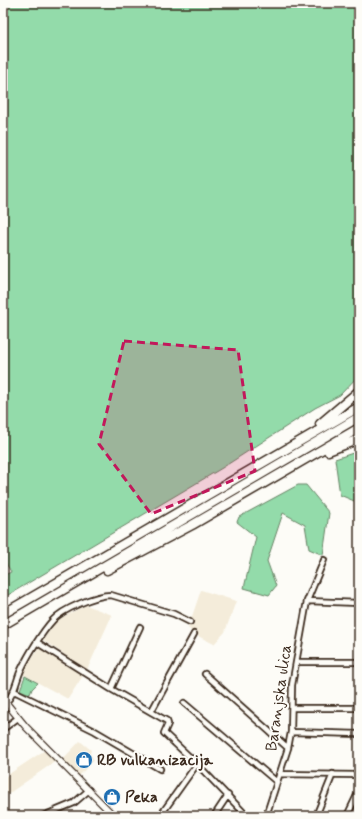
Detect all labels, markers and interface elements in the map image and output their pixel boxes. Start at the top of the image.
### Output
street label: Baranjska ulica [261,643,297,753]
shop icon: RB vulkanizacija [74,750,94,770]
place label: RB vulkanizacija [97,750,213,771]
shop icon: Peka [102,787,122,807]
place label: Peka [125,787,158,808]

